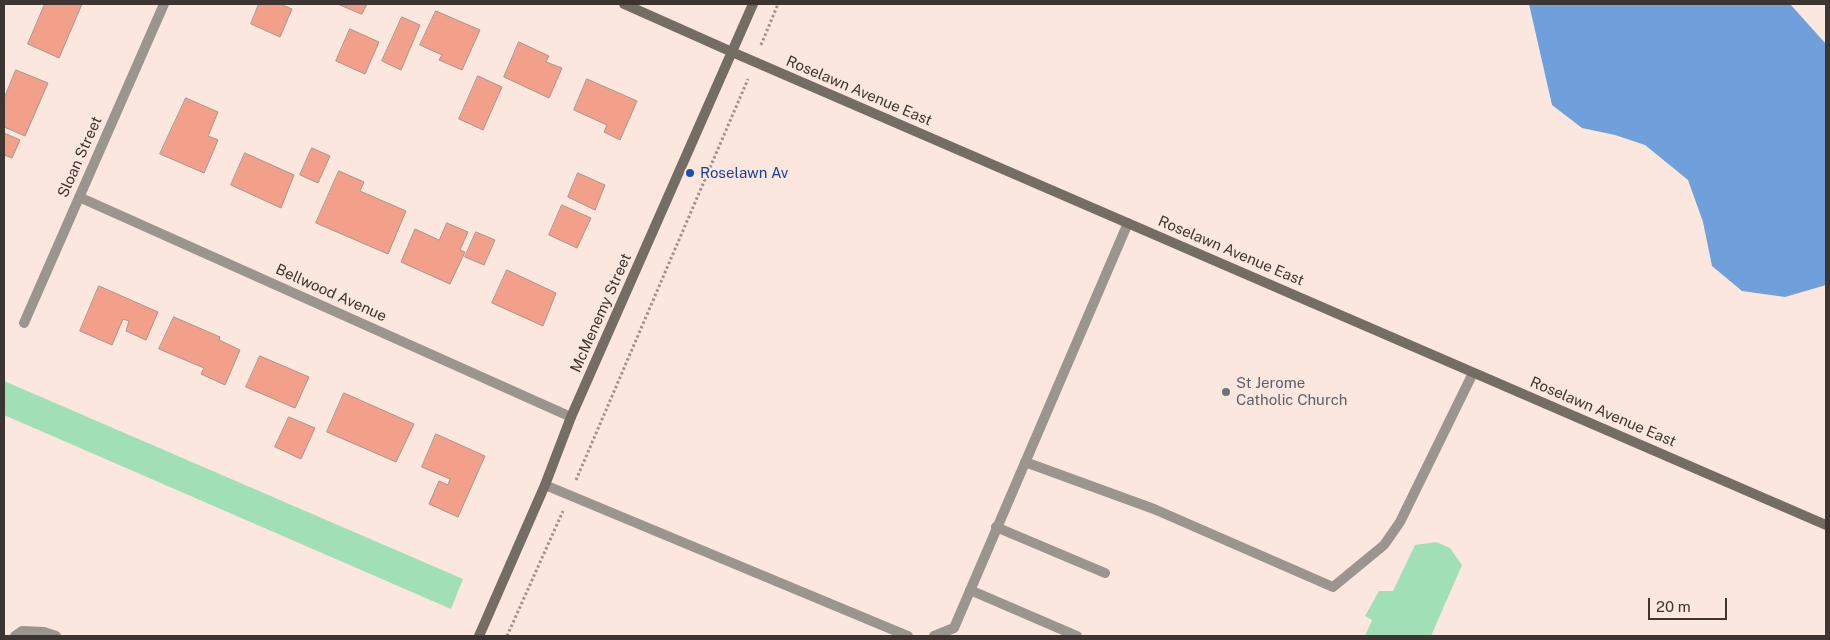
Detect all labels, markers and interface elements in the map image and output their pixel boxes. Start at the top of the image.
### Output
street label: Roselawn Avenue East [783,52,935,130]
street label: Sloan Street [54,114,106,200]
place label: Roselawn Av [700,164,788,182]
marker: Roselawn Av [684,167,696,179]
street label: Roselawn Avenue East [1155,212,1307,290]
street label: McMenemy Street [567,251,635,375]
street label: Bellwood Avenue [273,260,389,326]
street label: Roselawn Avenue East [1527,373,1679,451]
place label: St Jerome Catholic Church [1236,374,1347,409]
marker: St Jerome Catholic Church [1220,386,1232,398]
scale bar [1650,588,1729,620]
text: 20 m [1656,598,1691,615]

